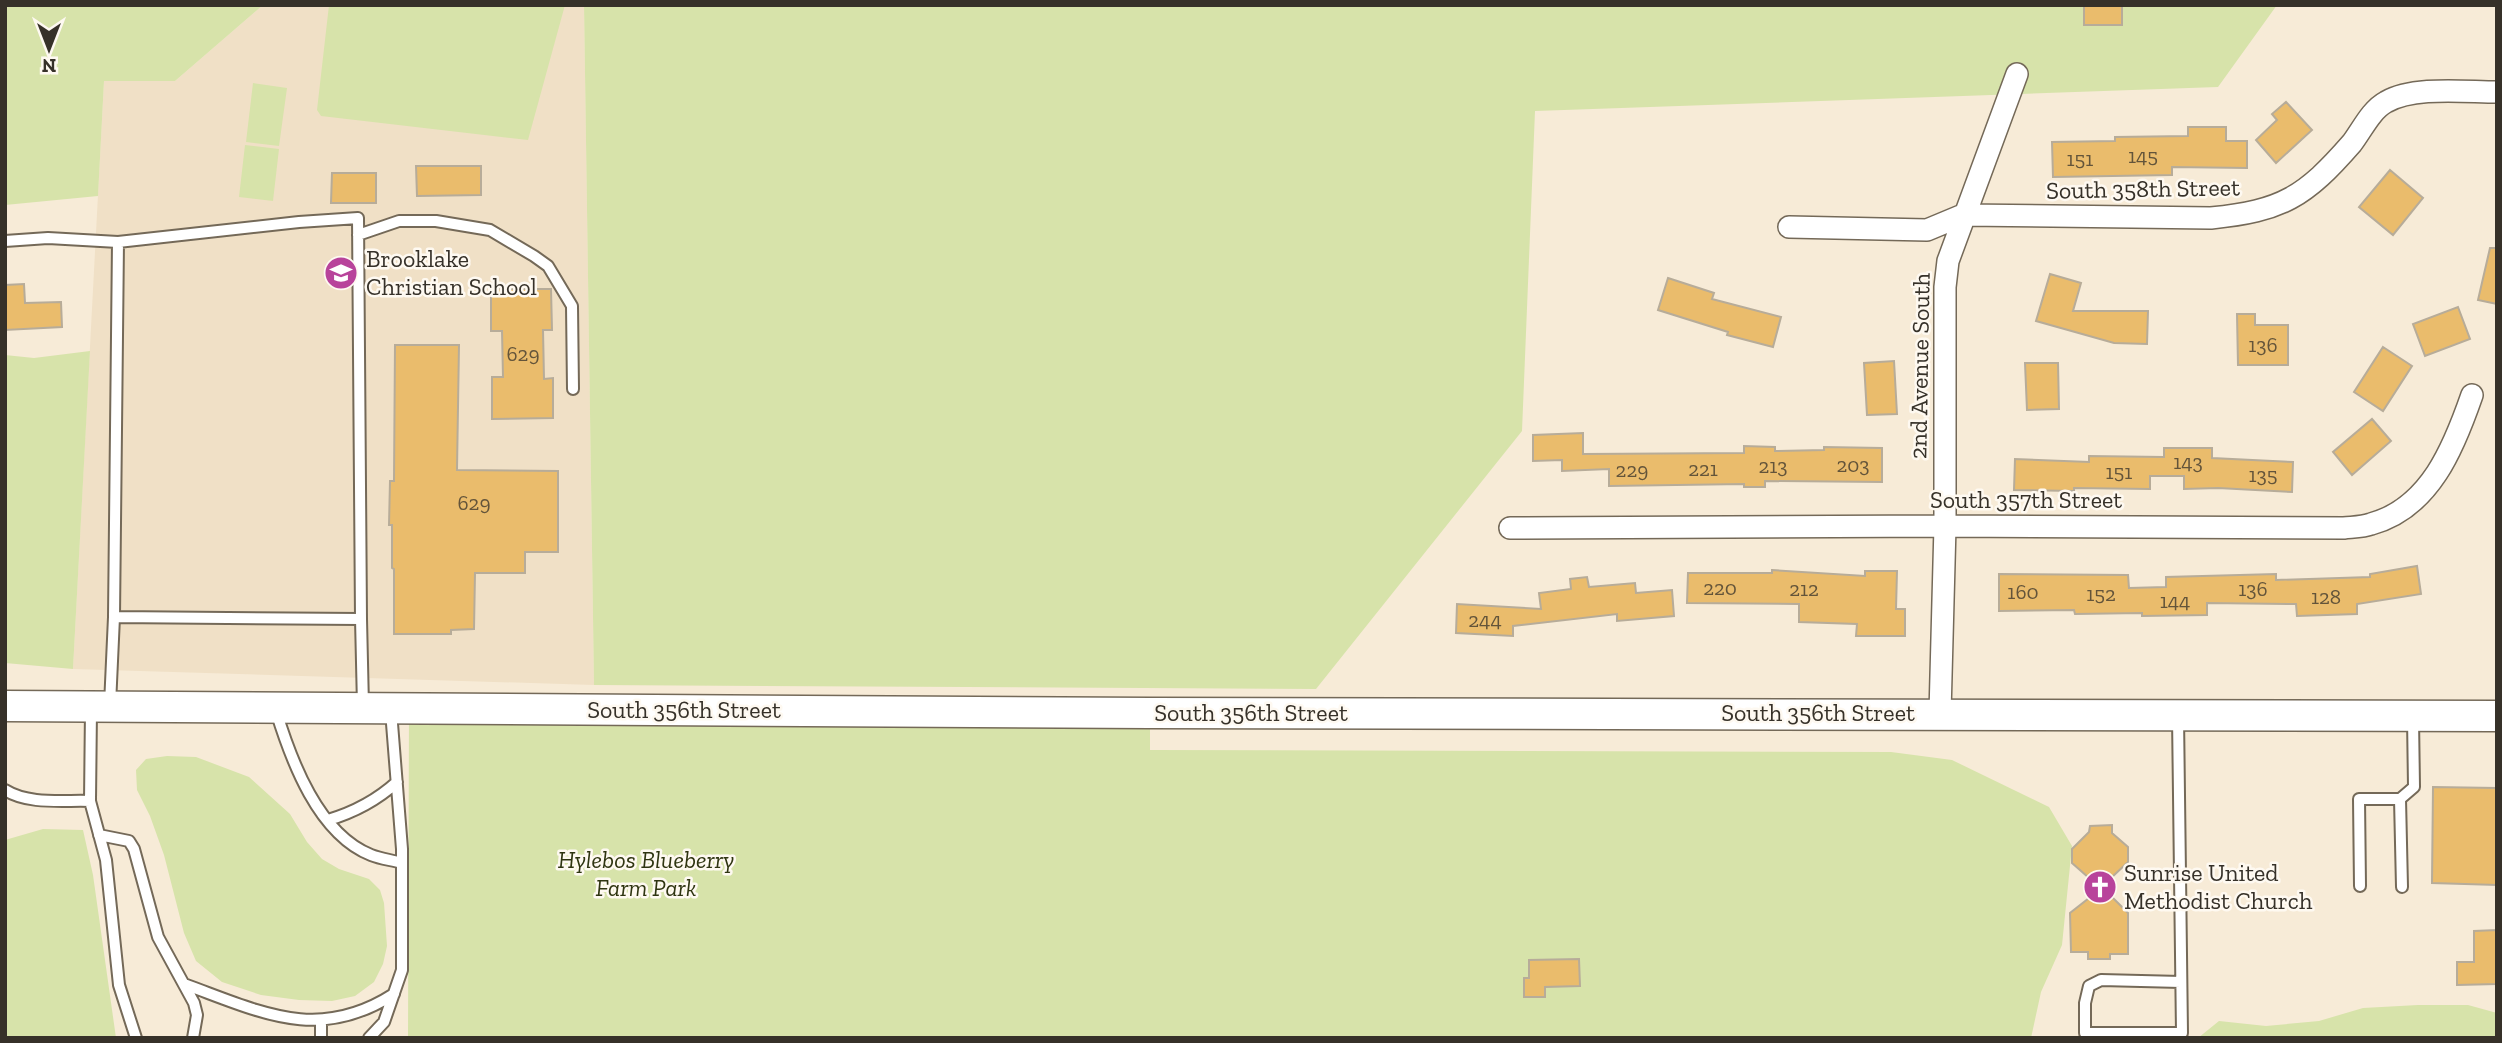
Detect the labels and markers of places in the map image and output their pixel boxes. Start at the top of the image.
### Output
place label: Brooklake Christian School [366,244,537,301]
school or university icon: Brooklake Christian School [322,254,360,292]
place label: Sunrise United Methodist Church [2124,858,2313,915]
church icon: Sunrise United Methodist Church [2081,868,2119,906]

